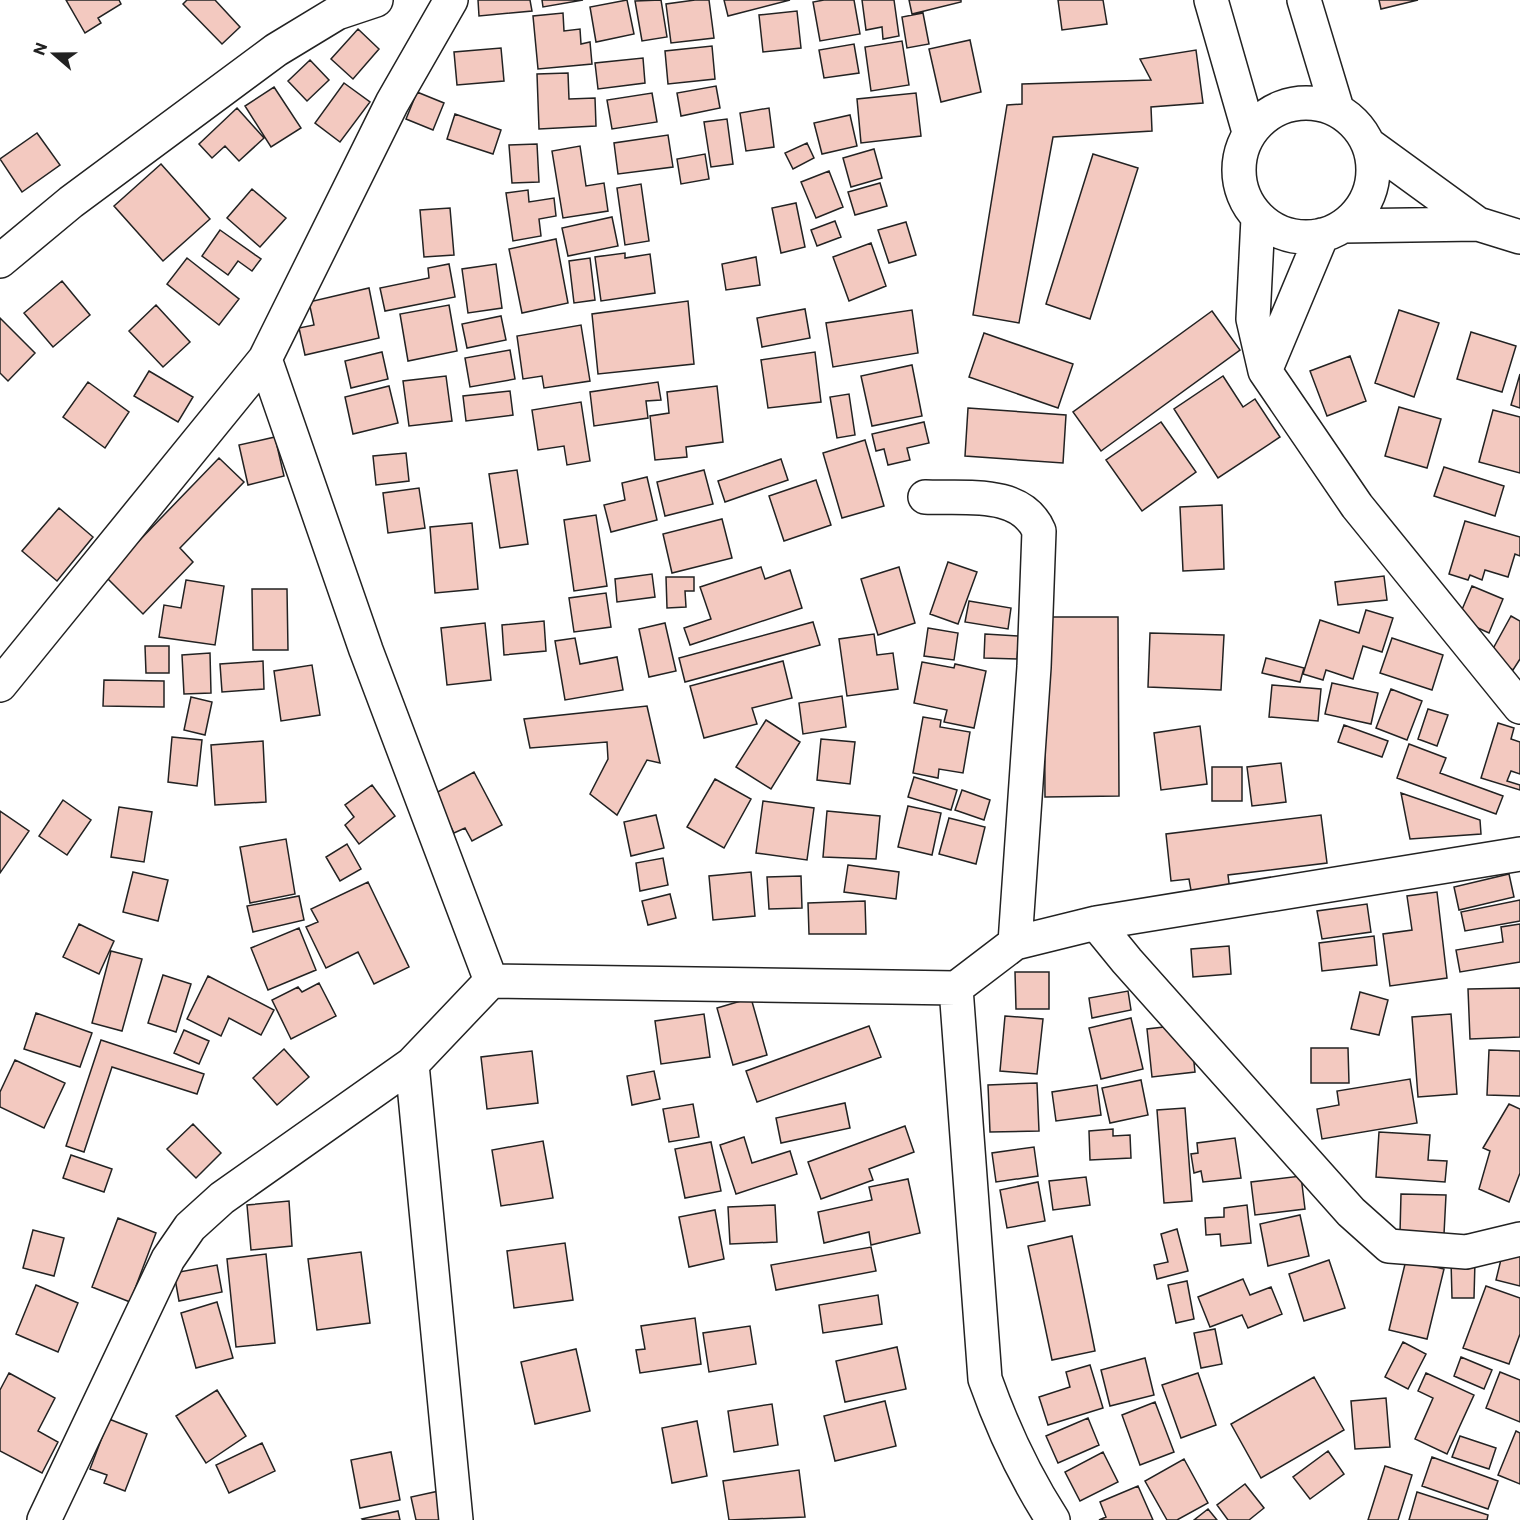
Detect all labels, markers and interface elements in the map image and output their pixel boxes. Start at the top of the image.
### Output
north arrow [24,24,84,84]
text: N [28,40,50,58]

